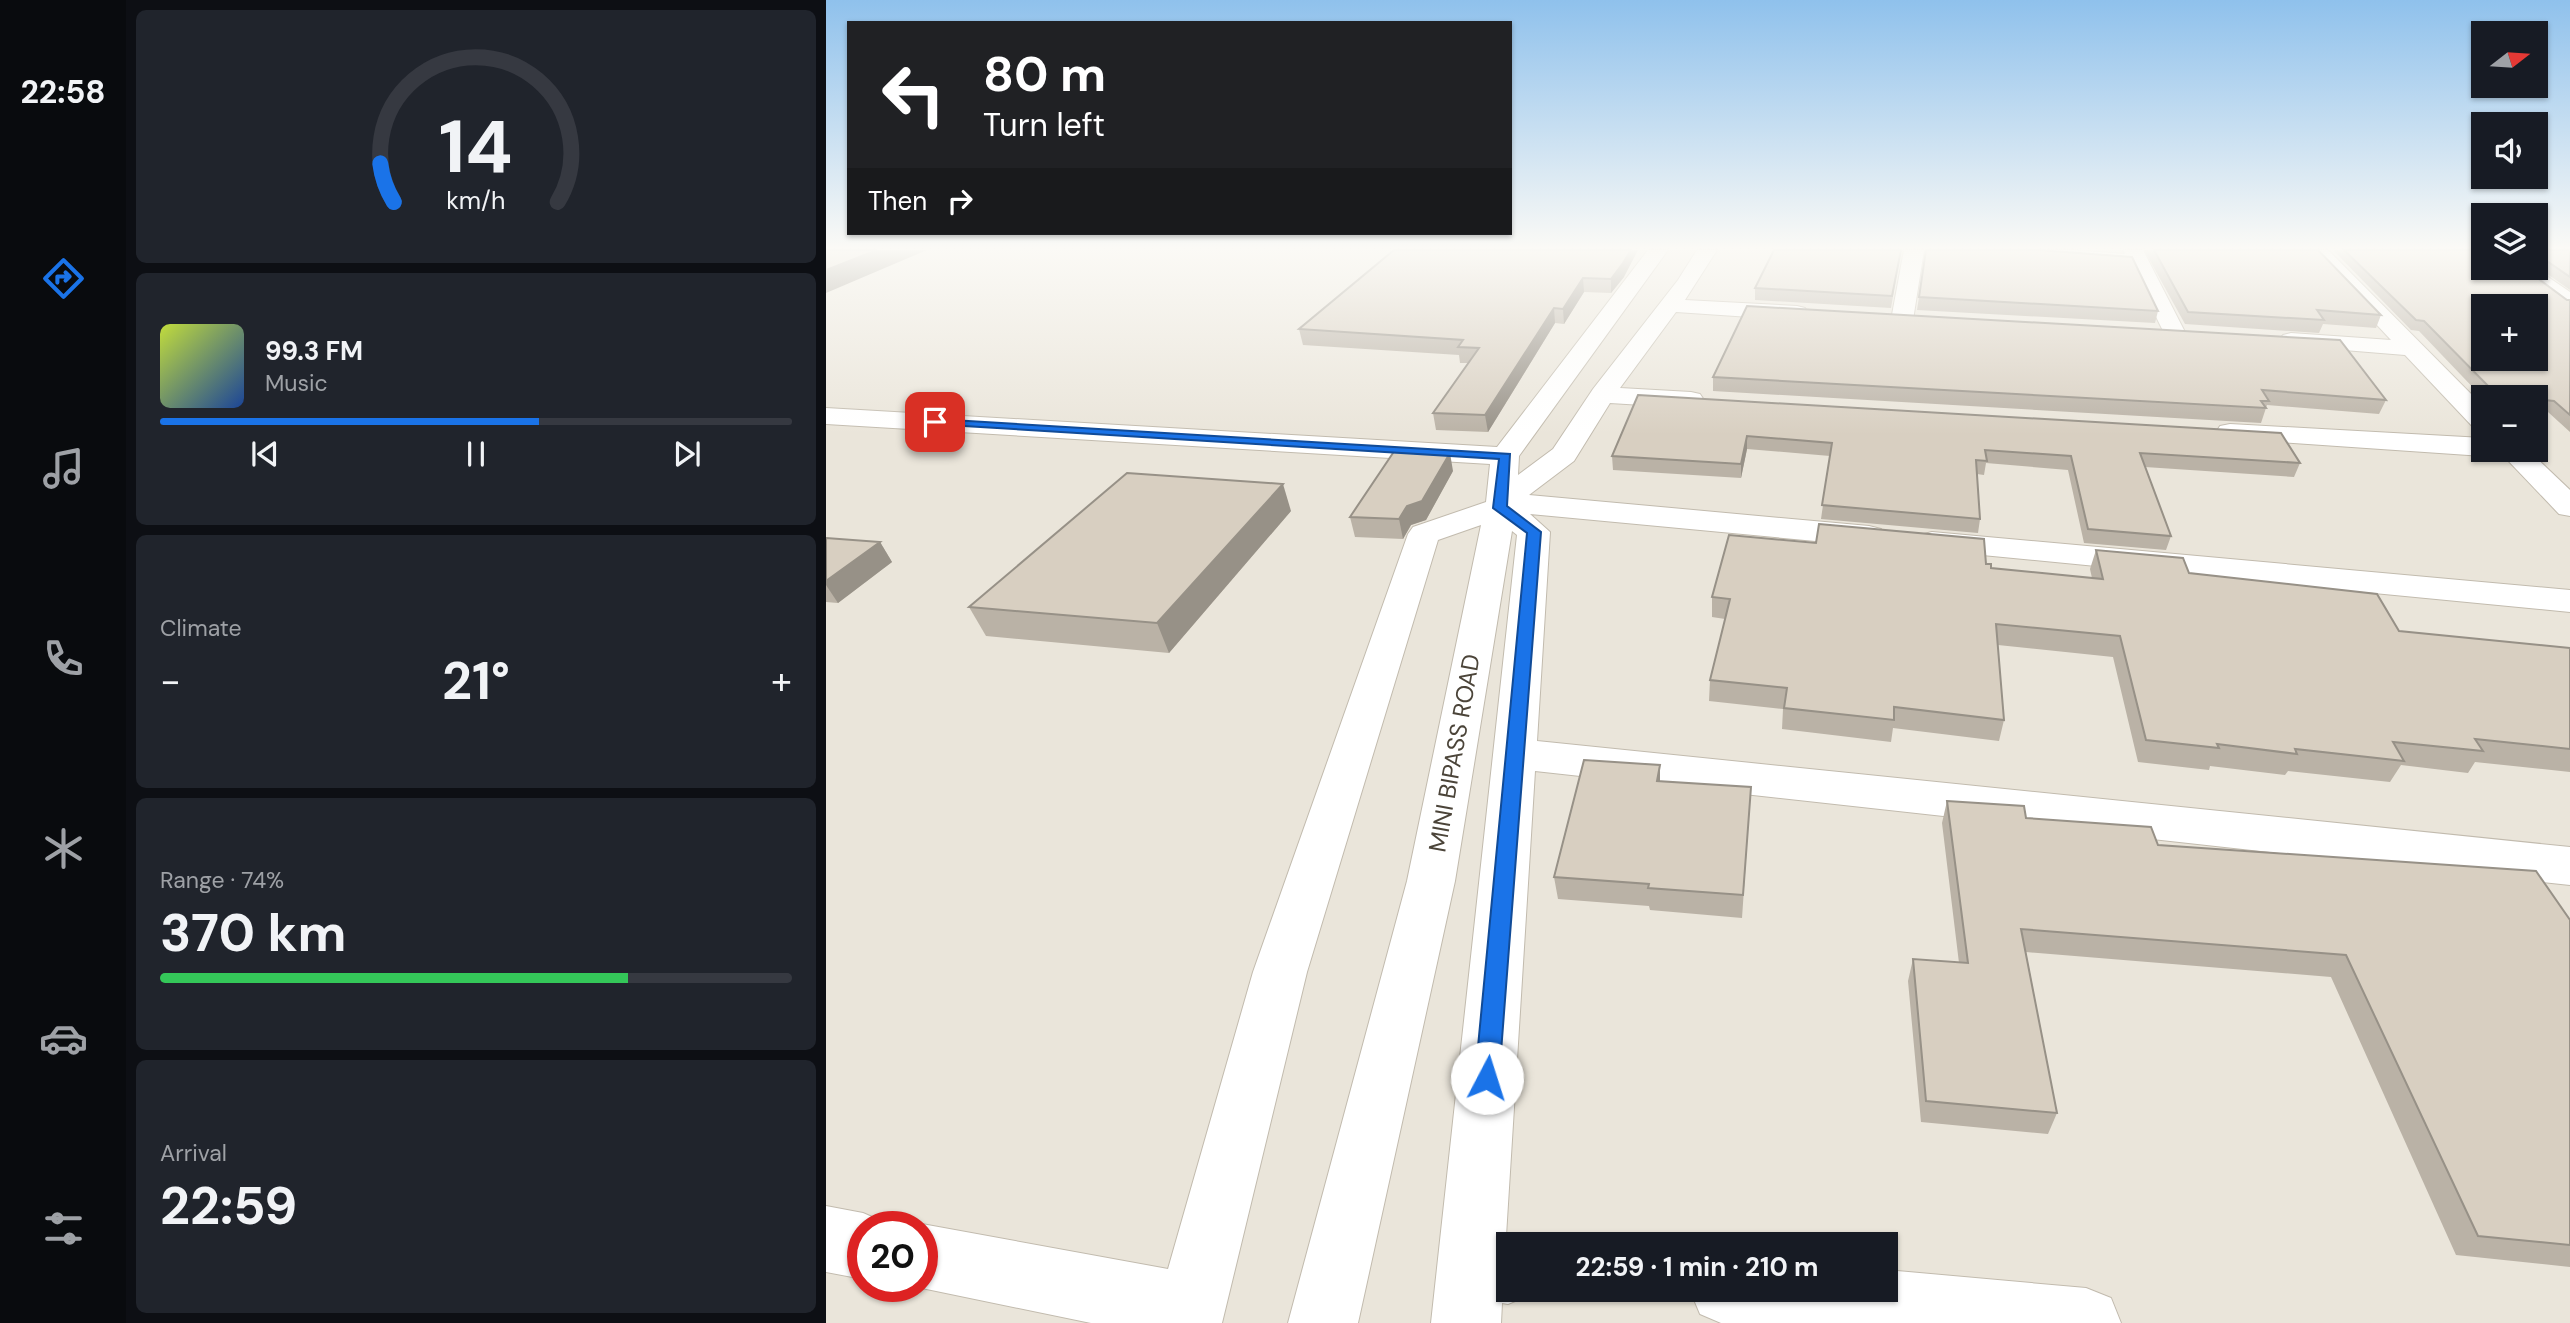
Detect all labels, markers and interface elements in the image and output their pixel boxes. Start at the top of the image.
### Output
north arrow [2471,21,2548,98]
map controls [2471,21,2548,462]
text: 80 m [983,42,1106,106]
icon: left [868,49,959,140]
text: 22:58 [20,71,106,113]
text: 14 [439,101,513,196]
text: Turn left [983,104,1105,146]
button: sound [2471,112,2548,189]
icon: right [941,182,979,220]
text: km/h [446,184,506,217]
text: Then [868,184,927,218]
button: layers [2471,203,2548,280]
icon: directions [39,254,88,303]
button: + [2471,294,2548,371]
text: 99.3 FM [265,334,363,368]
text: Music [265,368,328,398]
button: − [2471,385,2548,462]
pin [905,392,965,452]
icon: arrive [916,403,954,441]
icon: previous [246,435,284,473]
icon: pause [457,435,495,473]
icon: next [668,435,706,473]
icon: music [39,444,88,493]
text: Climate [160,613,242,643]
icon: phone [39,634,88,683]
text: 21° [442,647,510,715]
street label: MINI BIPASS ROAD [1421,652,1487,854]
text: − [160,656,181,706]
text: + [771,656,792,706]
icon: climate [39,824,88,873]
text: Range · 74% [160,865,284,895]
text: 370 km [160,899,346,967]
icon: car [39,1014,88,1063]
position arrow [1450,1041,1524,1115]
text: Arrival [160,1138,227,1168]
text: 22:59 [160,1172,297,1240]
icon: filters [39,1204,88,1253]
speed limit sign: 20 [847,1211,938,1302]
text: 22:59 · 1 min · 210 m [1576,1250,1818,1284]

